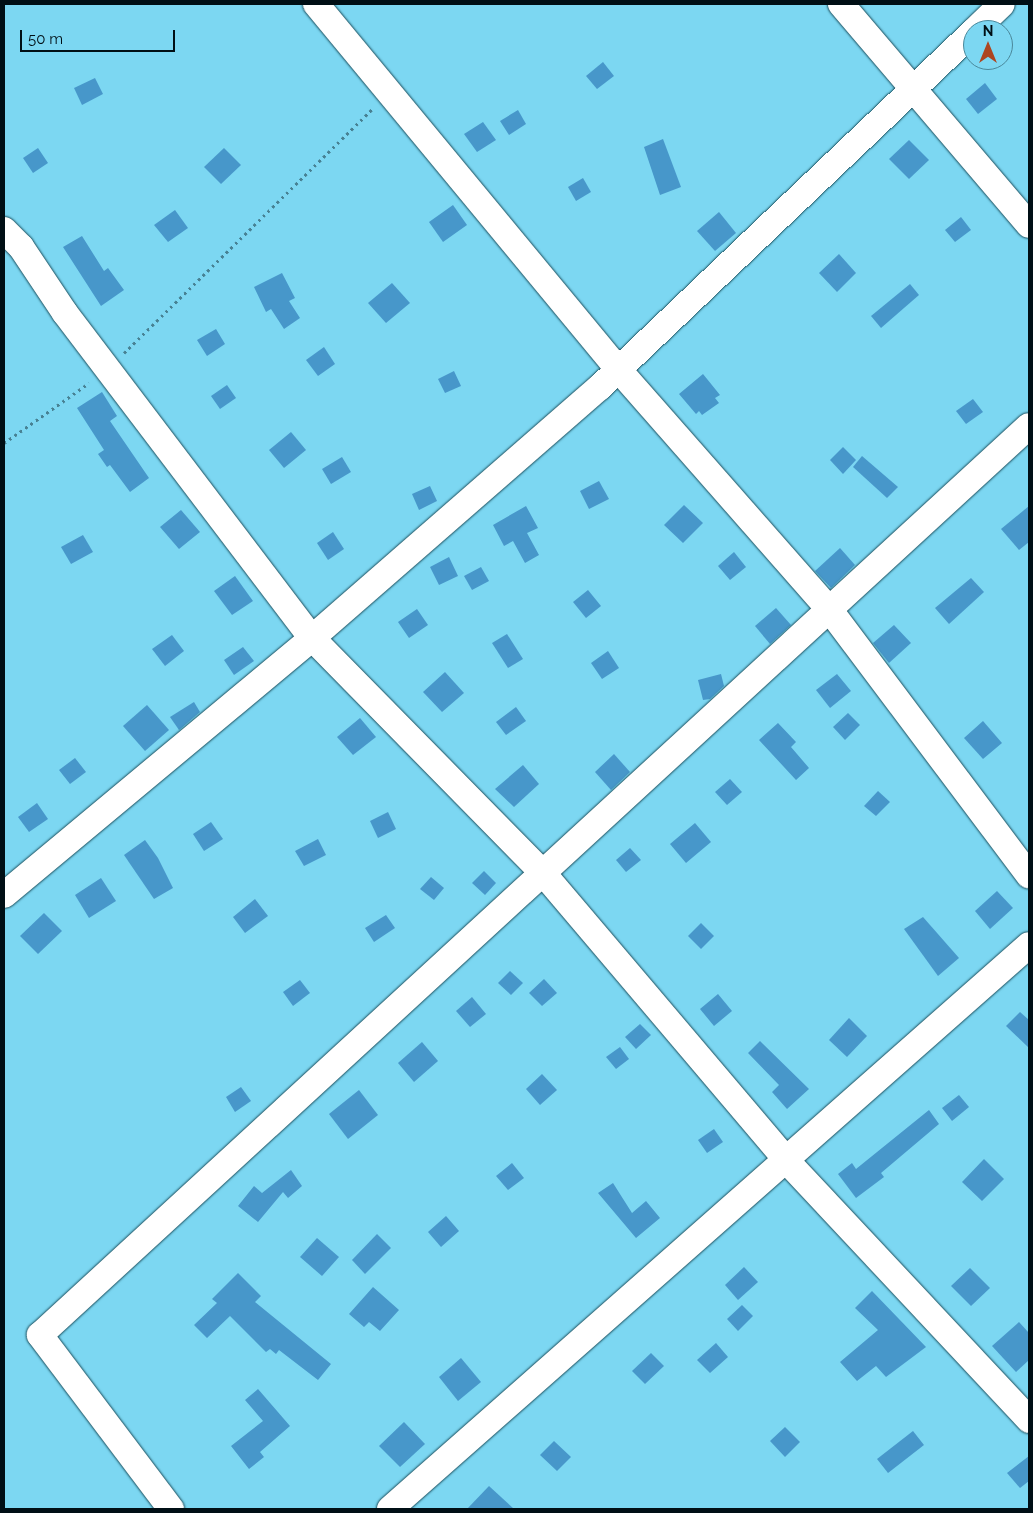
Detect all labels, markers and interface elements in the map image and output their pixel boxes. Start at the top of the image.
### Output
scale bar [22,20,178,52]
north arrow [963,20,1013,70]
text: N [983,23,993,39]
text: 50 m [28,30,63,48]

